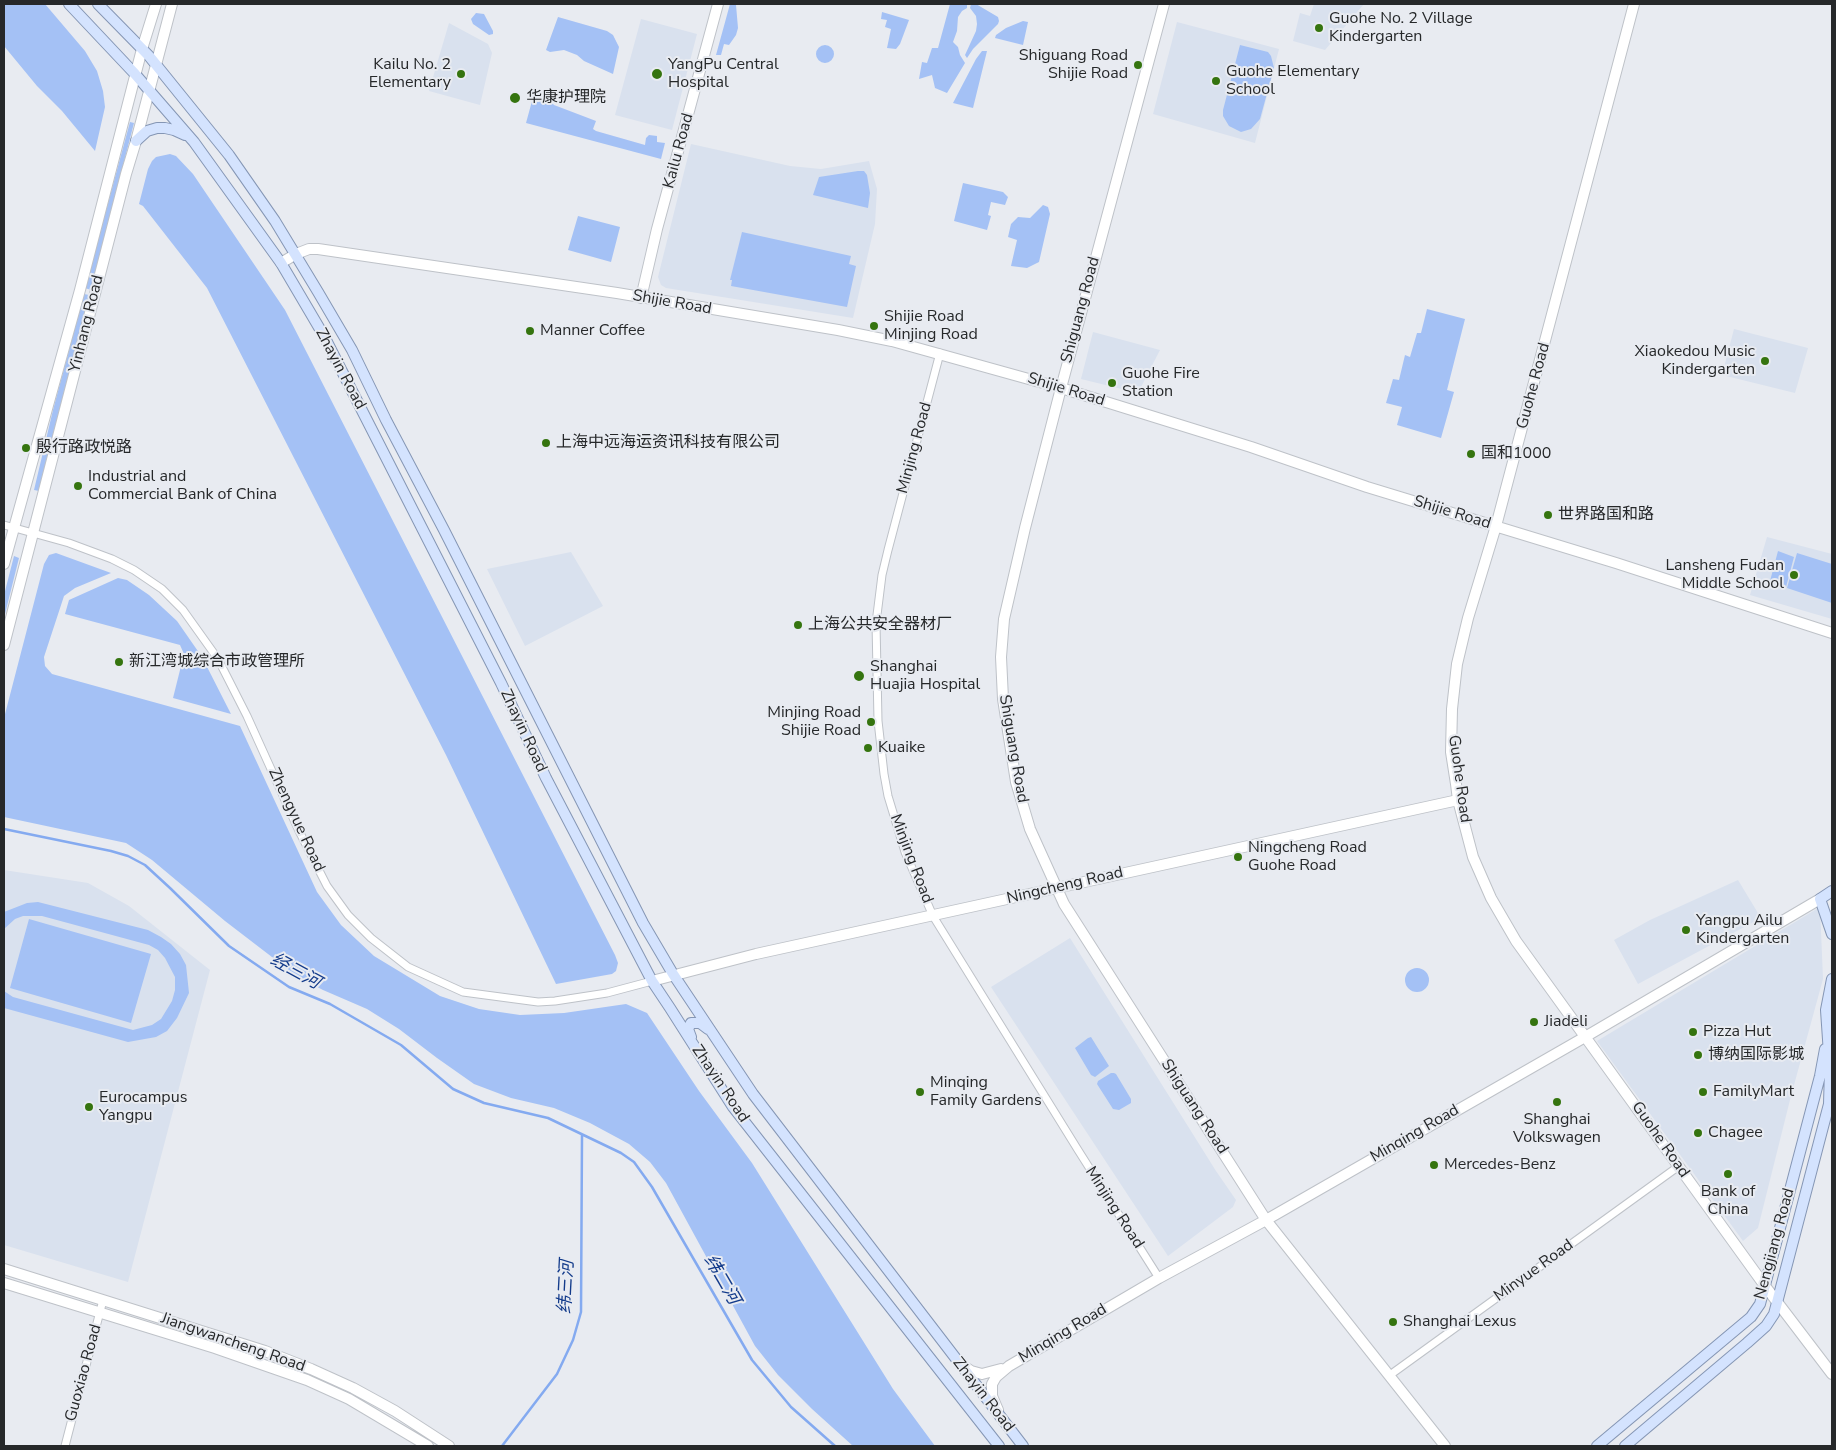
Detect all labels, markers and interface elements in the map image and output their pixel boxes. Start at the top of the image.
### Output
place label: Guohe No. 2 Village Kindergarten [1329,9,1473,47]
marker: Guohe No. 2 Village Kindergarten [1313,22,1325,34]
place label: Shiguang Road Shijie Road [1019,46,1128,84]
place label: Kailu No. 2 Elementary [369,55,451,93]
place label: YangPu Central Hospital [668,55,779,93]
marker: Shiguang Road Shijie Road [1132,59,1144,71]
place label: Guohe Elementary School [1226,62,1360,100]
marker: YangPu Central Hospital [650,67,664,81]
marker: Kailu No. 2 Elementary [455,68,467,80]
marker: Guohe Elementary School [1210,75,1222,87]
place label: 华康护理院 [526,88,606,108]
marker: 华康护理院 [508,91,522,105]
street label: Kailu Road [660,111,698,191]
street label: Shiguang Road [1058,255,1104,365]
street label: Yinhang Road [66,273,108,375]
street label: Shijie Road [631,287,713,319]
place label: Shijie Road Minjing Road [884,307,978,345]
marker: Shijie Road Minjing Road [868,320,880,332]
place label: Manner Coffee [540,321,645,341]
street label: Zhayin Road [311,325,369,413]
marker: Manner Coffee [524,325,536,337]
street label: Guohe Road [1513,341,1555,431]
place label: Xiaokedou Music Kindergarten [1634,342,1755,380]
marker: Xiaokedou Music Kindergarten [1759,355,1771,367]
place label: Guohe Fire Station [1122,364,1200,402]
street label: Shijie Road [1025,369,1107,411]
marker: Guohe Fire Station [1106,377,1118,389]
street label: Minjing Road [894,400,936,496]
place label: 上海中远海运资讯科技有限公司 [556,433,780,453]
marker: 上海中远海运资讯科技有限公司 [540,437,552,449]
place label: 殷行路政悦路 [36,438,132,458]
marker: 殷行路政悦路 [20,442,32,454]
place label: 国和1000 [1481,444,1551,464]
marker: 国和1000 [1465,448,1477,460]
place label: Industrial and Commercial Bank of China [88,467,277,505]
marker: Industrial and Commercial Bank of China [72,480,84,492]
street label: Shijie Road [1411,492,1493,534]
place label: 世界路国和路 [1558,505,1654,525]
marker: 世界路国和路 [1542,509,1554,521]
place label: Lansheng Fudan Middle School [1665,556,1784,594]
marker: Lansheng Fudan Middle School [1788,569,1800,581]
place label: 上海公共安全器材厂 [808,615,952,635]
marker: 上海公共安全器材厂 [792,619,804,631]
place label: 新江湾城综合市政管理所 [129,652,305,672]
marker: 新江湾城综合市政管理所 [113,656,125,668]
place label: Shanghai Huajia Hospital [870,657,980,695]
marker: Shanghai Huajia Hospital [852,669,866,683]
street label: Zhayin Road [495,686,551,776]
street label: Shiguang Road [994,694,1032,804]
place label: Minjing Road Shijie Road [767,703,861,741]
marker: Minjing Road Shijie Road [865,716,877,728]
street label: Guohe Road [1443,734,1475,824]
place label: Kuaike [878,738,925,758]
marker: Kuaike [862,742,874,754]
street label: Zhengyue Road [264,765,328,875]
street label: Minjing Road [885,812,937,906]
place label: Ningcheng Road Guohe Road [1248,838,1367,876]
marker: Ningcheng Road Guohe Road [1232,851,1244,863]
street label: Ningcheng Road [1005,863,1125,909]
place label: Yangpu Ailu Kindergarten [1696,911,1789,949]
marker: Yangpu Ailu Kindergarten [1680,924,1692,936]
water label: 经三河 [266,949,324,995]
place label: Jiadeli [1544,1012,1588,1032]
marker: Jiadeli [1528,1016,1540,1028]
place label: Pizza Hut [1703,1022,1771,1042]
marker: Pizza Hut [1687,1026,1699,1038]
street label: Zhayin Road [687,1042,753,1126]
place label: 博纳国际影城 [1708,1045,1804,1065]
marker: 博纳国际影城 [1692,1049,1704,1061]
street label: Shiguang Road [1156,1056,1232,1158]
place label: Minqing Family Gardens [930,1073,1042,1111]
place label: FamilyMart [1713,1082,1794,1102]
marker: Minqing Family Gardens [914,1086,926,1098]
marker: FamilyMart [1697,1086,1709,1098]
place label: Eurocampus Yangpu [99,1088,187,1126]
marker: Shanghai Volkswagen [1551,1096,1563,1108]
street label: Guohe Road [1627,1098,1693,1182]
marker: Eurocampus Yangpu [83,1101,95,1113]
street label: Minqing Road [1367,1101,1463,1167]
place label: Shanghai Volkswagen [1513,1110,1601,1148]
place label: Chagee [1708,1123,1763,1143]
marker: Chagee [1692,1127,1704,1139]
place label: Mercedes-Benz [1444,1155,1556,1175]
marker: Mercedes-Benz [1428,1159,1440,1171]
street label: Minjing Road [1080,1163,1148,1253]
marker: Bank of China [1722,1168,1734,1180]
place label: Bank of China [1701,1182,1755,1220]
street label: Nengjiang Road [1751,1186,1799,1302]
street label: Minyue Road [1491,1236,1577,1306]
water label: 纬二河 [698,1251,744,1309]
water label: 纬三河 [555,1259,579,1315]
street label: Minqing Road [1015,1300,1111,1368]
street label: Jiangwancheng Road [158,1309,308,1377]
place label: Shanghai Lexus [1403,1312,1516,1332]
marker: Shanghai Lexus [1387,1316,1399,1328]
street label: Guoxiao Road [62,1322,106,1424]
street label: Zhayin Road [948,1354,1018,1436]

